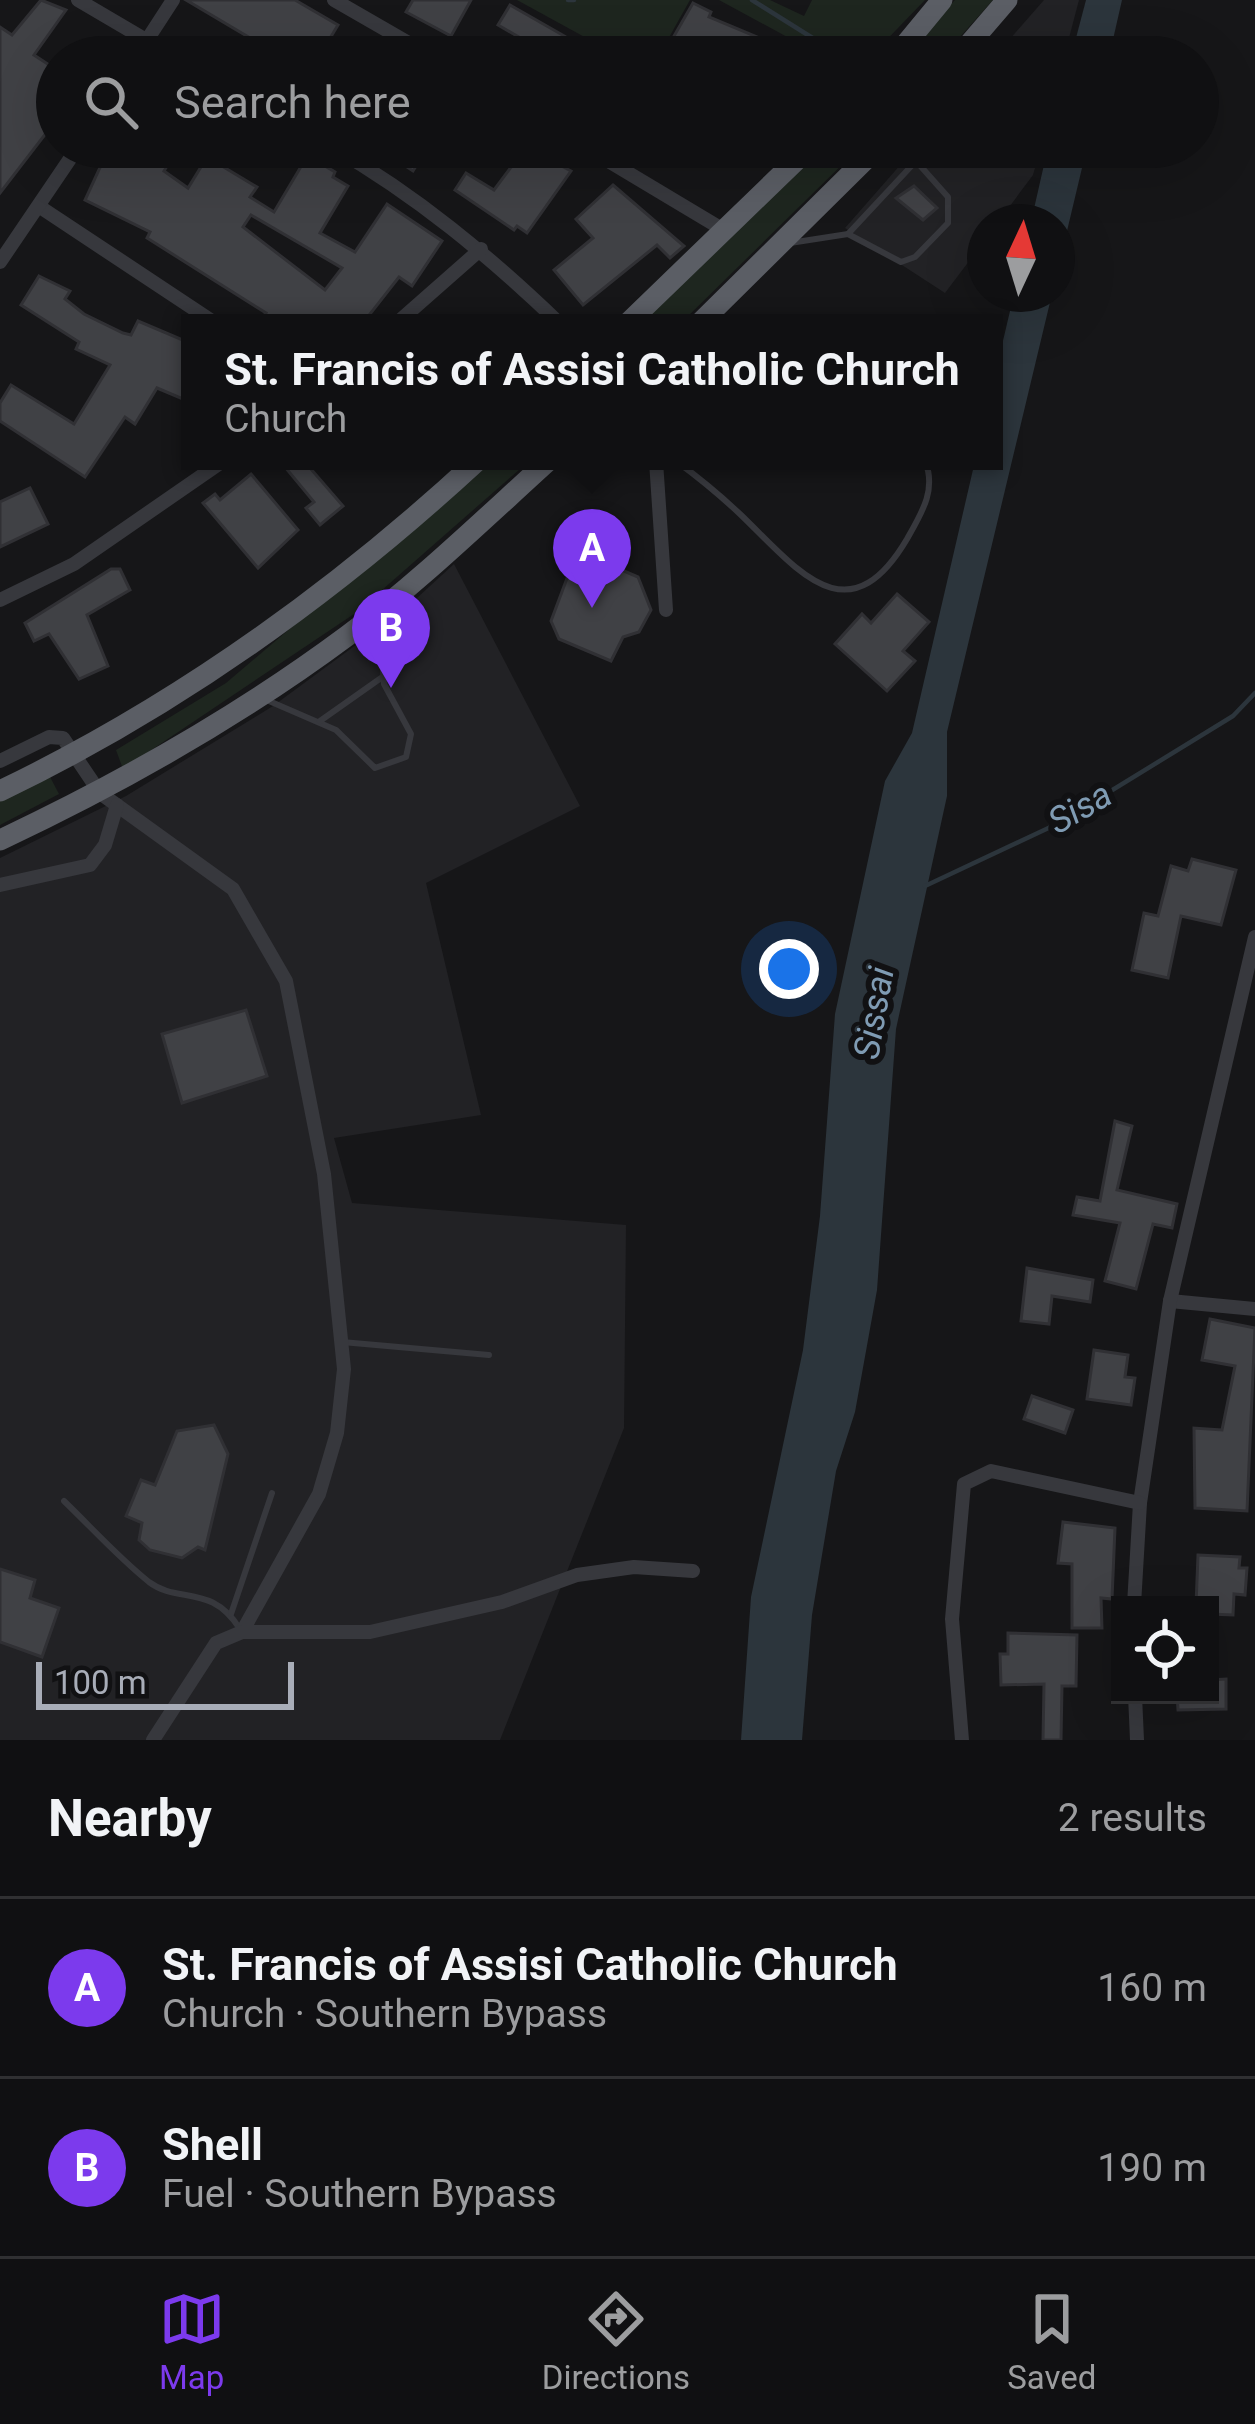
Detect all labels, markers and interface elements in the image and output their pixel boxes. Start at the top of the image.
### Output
search box [36,36,1219,168]
icon: search [78,69,144,135]
text: Search here [174,76,411,129]
north arrow [967,204,1075,312]
popup [181,314,1003,470]
text: St. Francis of Assisi Catholic Church [224,343,960,396]
text: Church [224,396,347,442]
pin: A [553,509,631,608]
pin: B [352,589,430,688]
water label: Sisa [1041,773,1119,843]
your location [759,939,819,999]
water label: Sissai [845,963,903,1062]
map controls [1111,1596,1219,1704]
button: locate [1111,1596,1219,1704]
scale bar [36,1656,294,1709]
text: 100 m [54,1663,147,1702]
text: Nearby [48,1789,212,1848]
text: 2 results [1058,1795,1207,1841]
text: St. Francis of Assisi Catholic Church [162,1938,898,1991]
text: A [74,1965,100,2011]
text: 160 m [1097,1965,1207,2011]
text: Church · Southern Bypass [162,1991,607,2037]
text: Shell [162,2118,263,2171]
text: B [75,2145,99,2191]
text: 190 m [1097,2145,1207,2191]
text: Fuel · Southern Bypass [162,2171,557,2217]
tab: Map [159,2286,225,2397]
tab: Directions [542,2286,690,2397]
tab: Saved [1007,2286,1096,2397]

